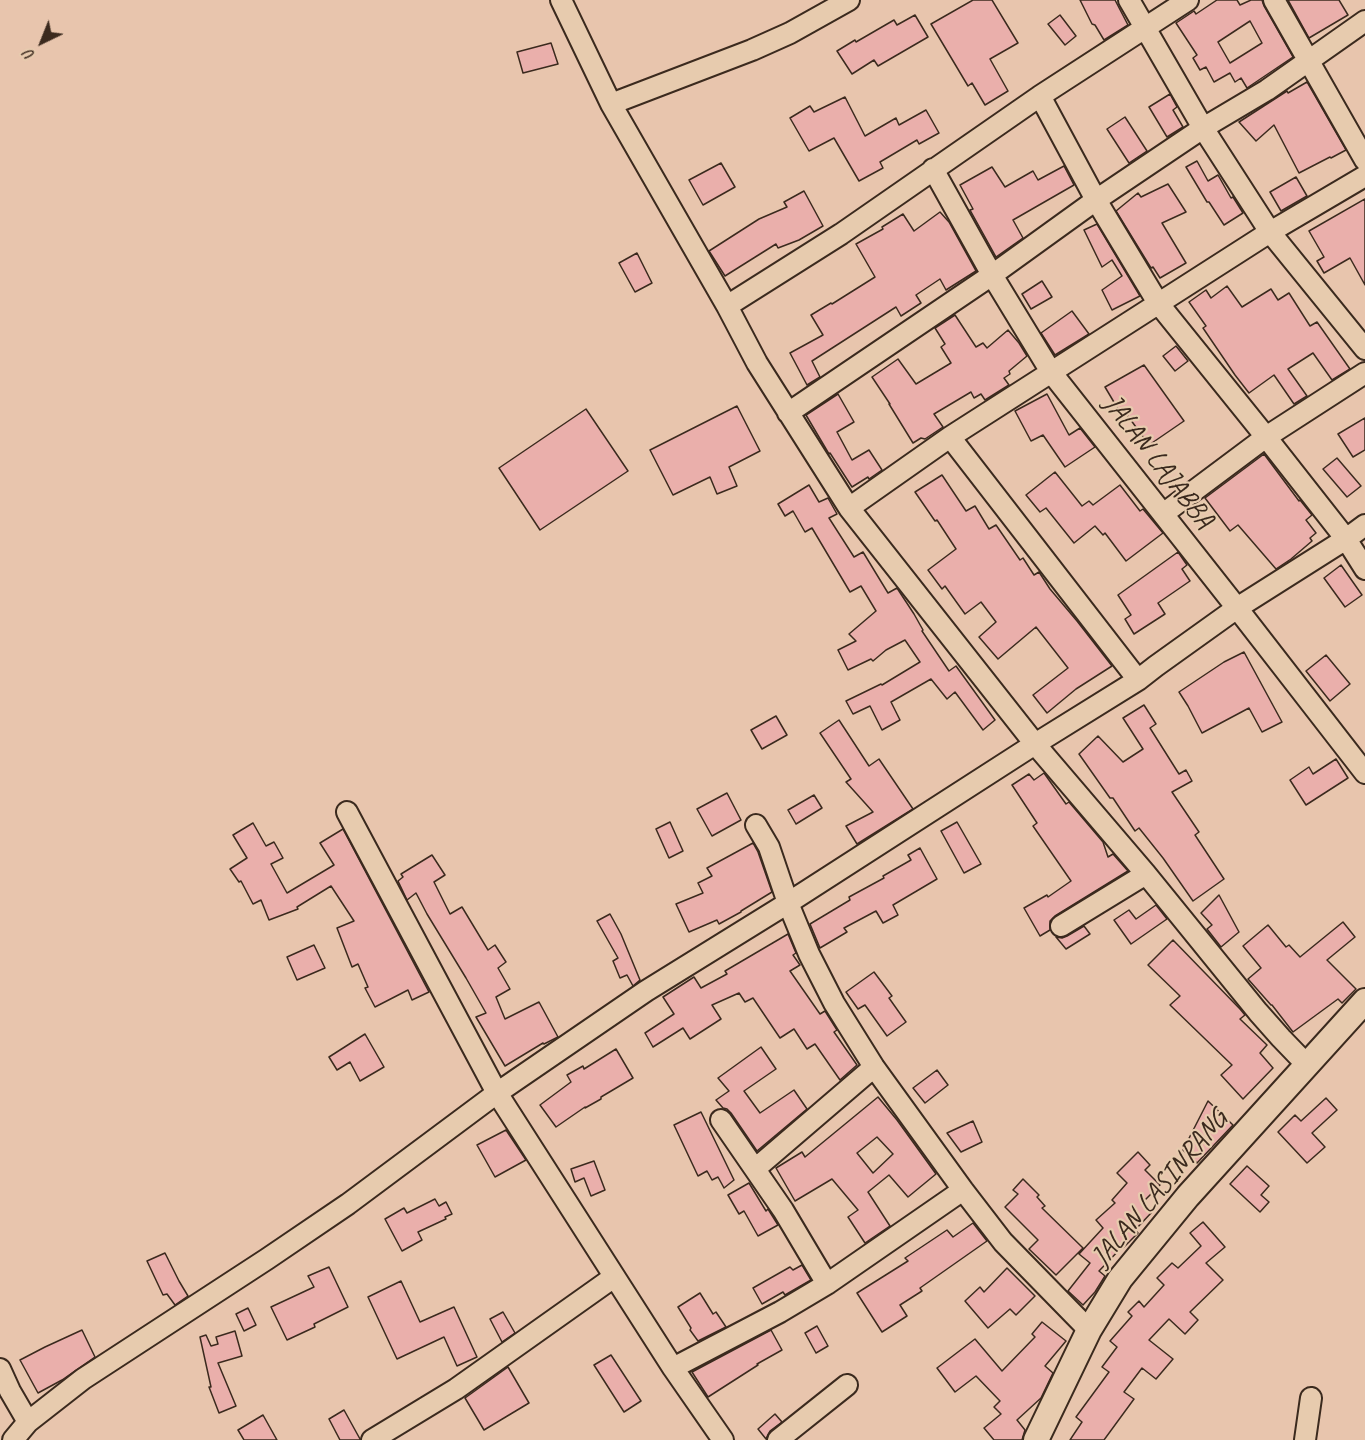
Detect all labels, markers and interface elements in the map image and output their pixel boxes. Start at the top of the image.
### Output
north arrow [12,12,72,72]
text: U [20,45,39,65]
street label: JALAN LAJABBA [1095,388,1221,536]
street label: JALAN LASINRANG [1085,1104,1235,1274]

